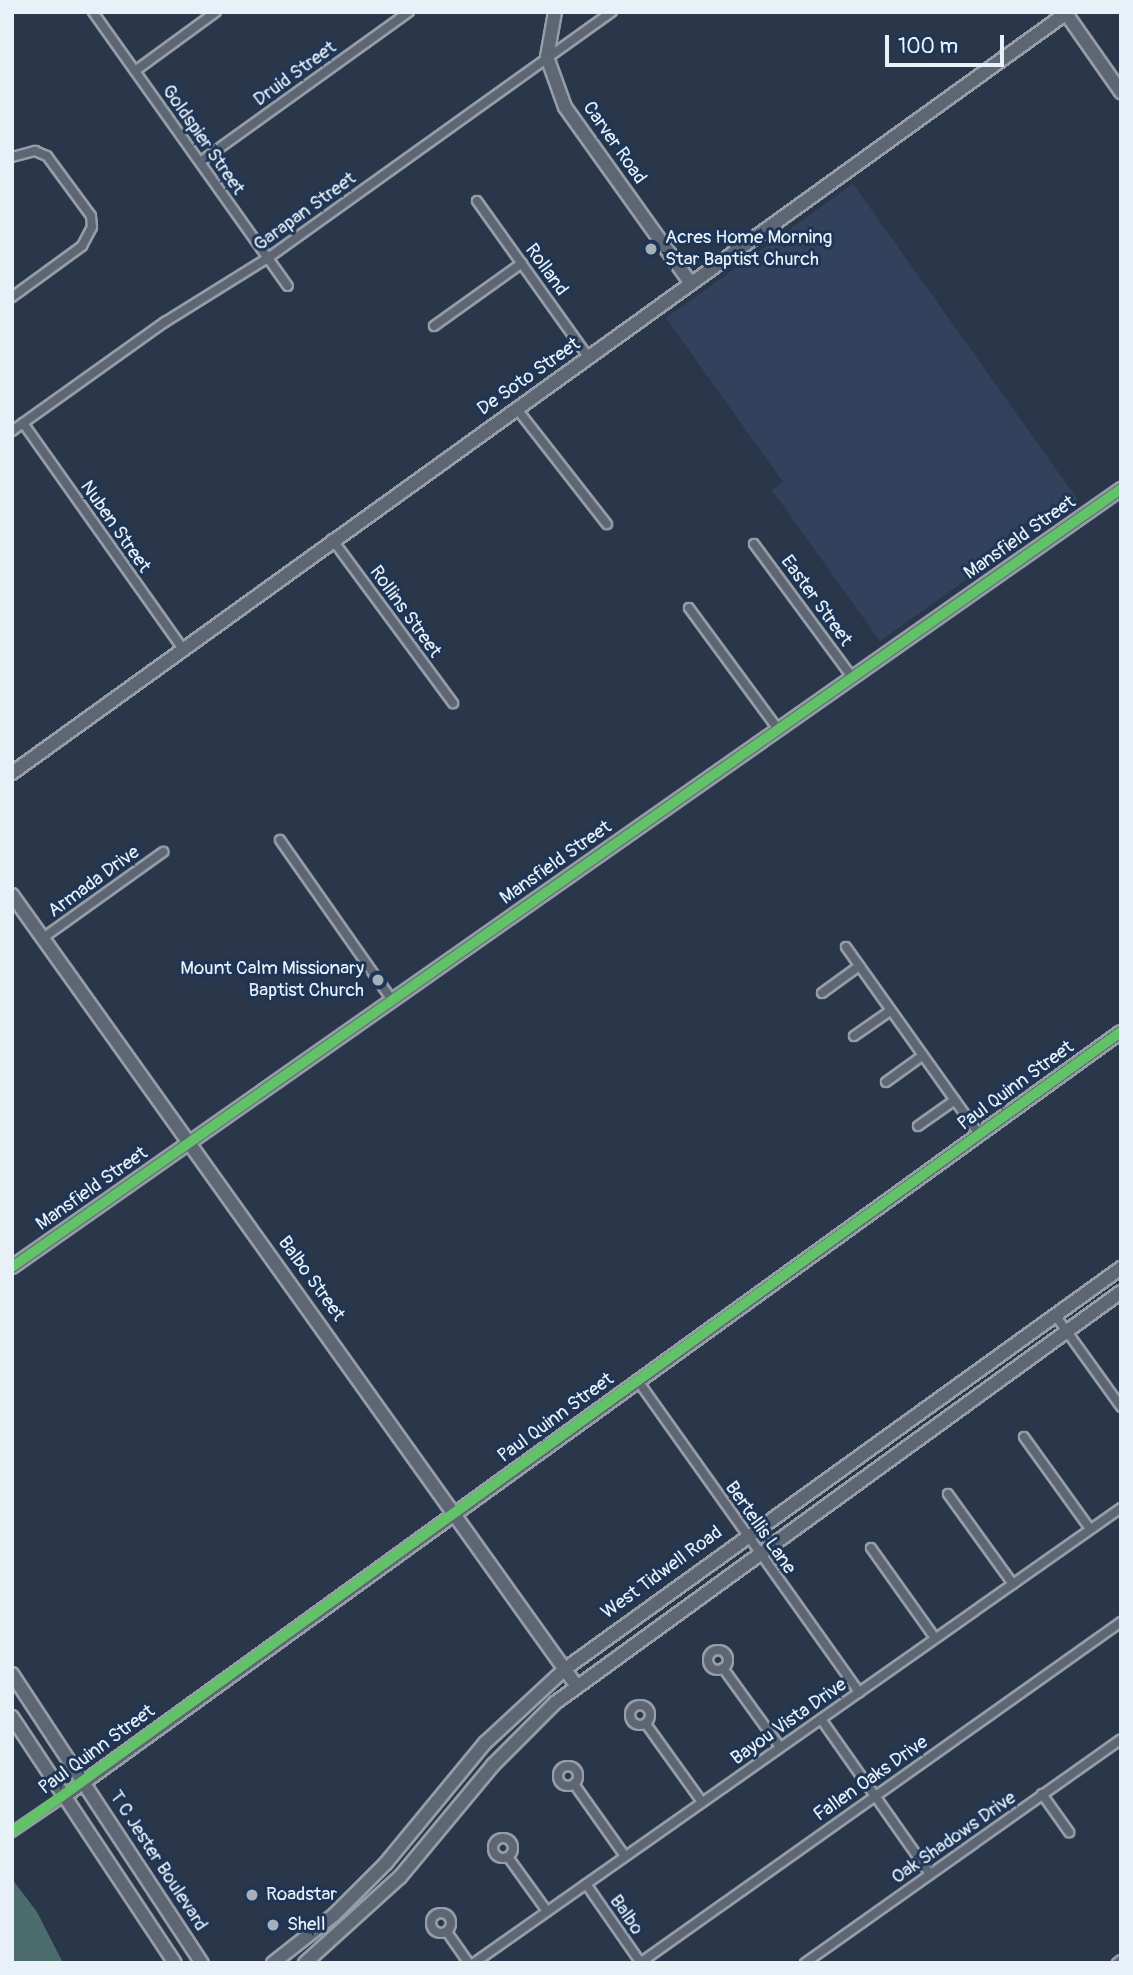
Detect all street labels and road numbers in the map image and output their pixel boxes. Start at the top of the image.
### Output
street label: Druid Street [249,36,341,112]
street label: Goldspier Street [157,81,249,199]
street label: Carver Road [577,97,651,189]
street label: Garapan Street [249,167,361,257]
street label: Rolland [520,240,572,300]
street label: De Soto Street [473,333,585,421]
street label: Nuben Street [75,477,155,577]
street label: Mansfield Street [960,491,1080,585]
street label: Easter Street [775,551,857,651]
street label: Rollins Street [364,562,446,662]
street label: Mansfield Street [496,816,616,910]
street label: Armada Drive [44,841,144,923]
street label: Paul Quinn Street [954,1036,1078,1136]
street label: Mansfield Street [32,1142,152,1236]
street label: Balbo Street [273,1232,349,1326]
street label: Paul Quinn Street [494,1368,618,1468]
street label: Bertellis Lane [720,1477,800,1579]
street label: West Tidwell Road [597,1522,727,1624]
street label: Bayou Vista Drive [727,1674,851,1770]
street label: Paul Quinn Street [35,1700,159,1800]
street label: Fallen Oaks Drive [810,1731,932,1827]
street label: T C Jester Boulevard [104,1786,212,1936]
street label: Oak Shadows Drive [887,1787,1021,1889]
street label: Balbo [604,1891,648,1939]

